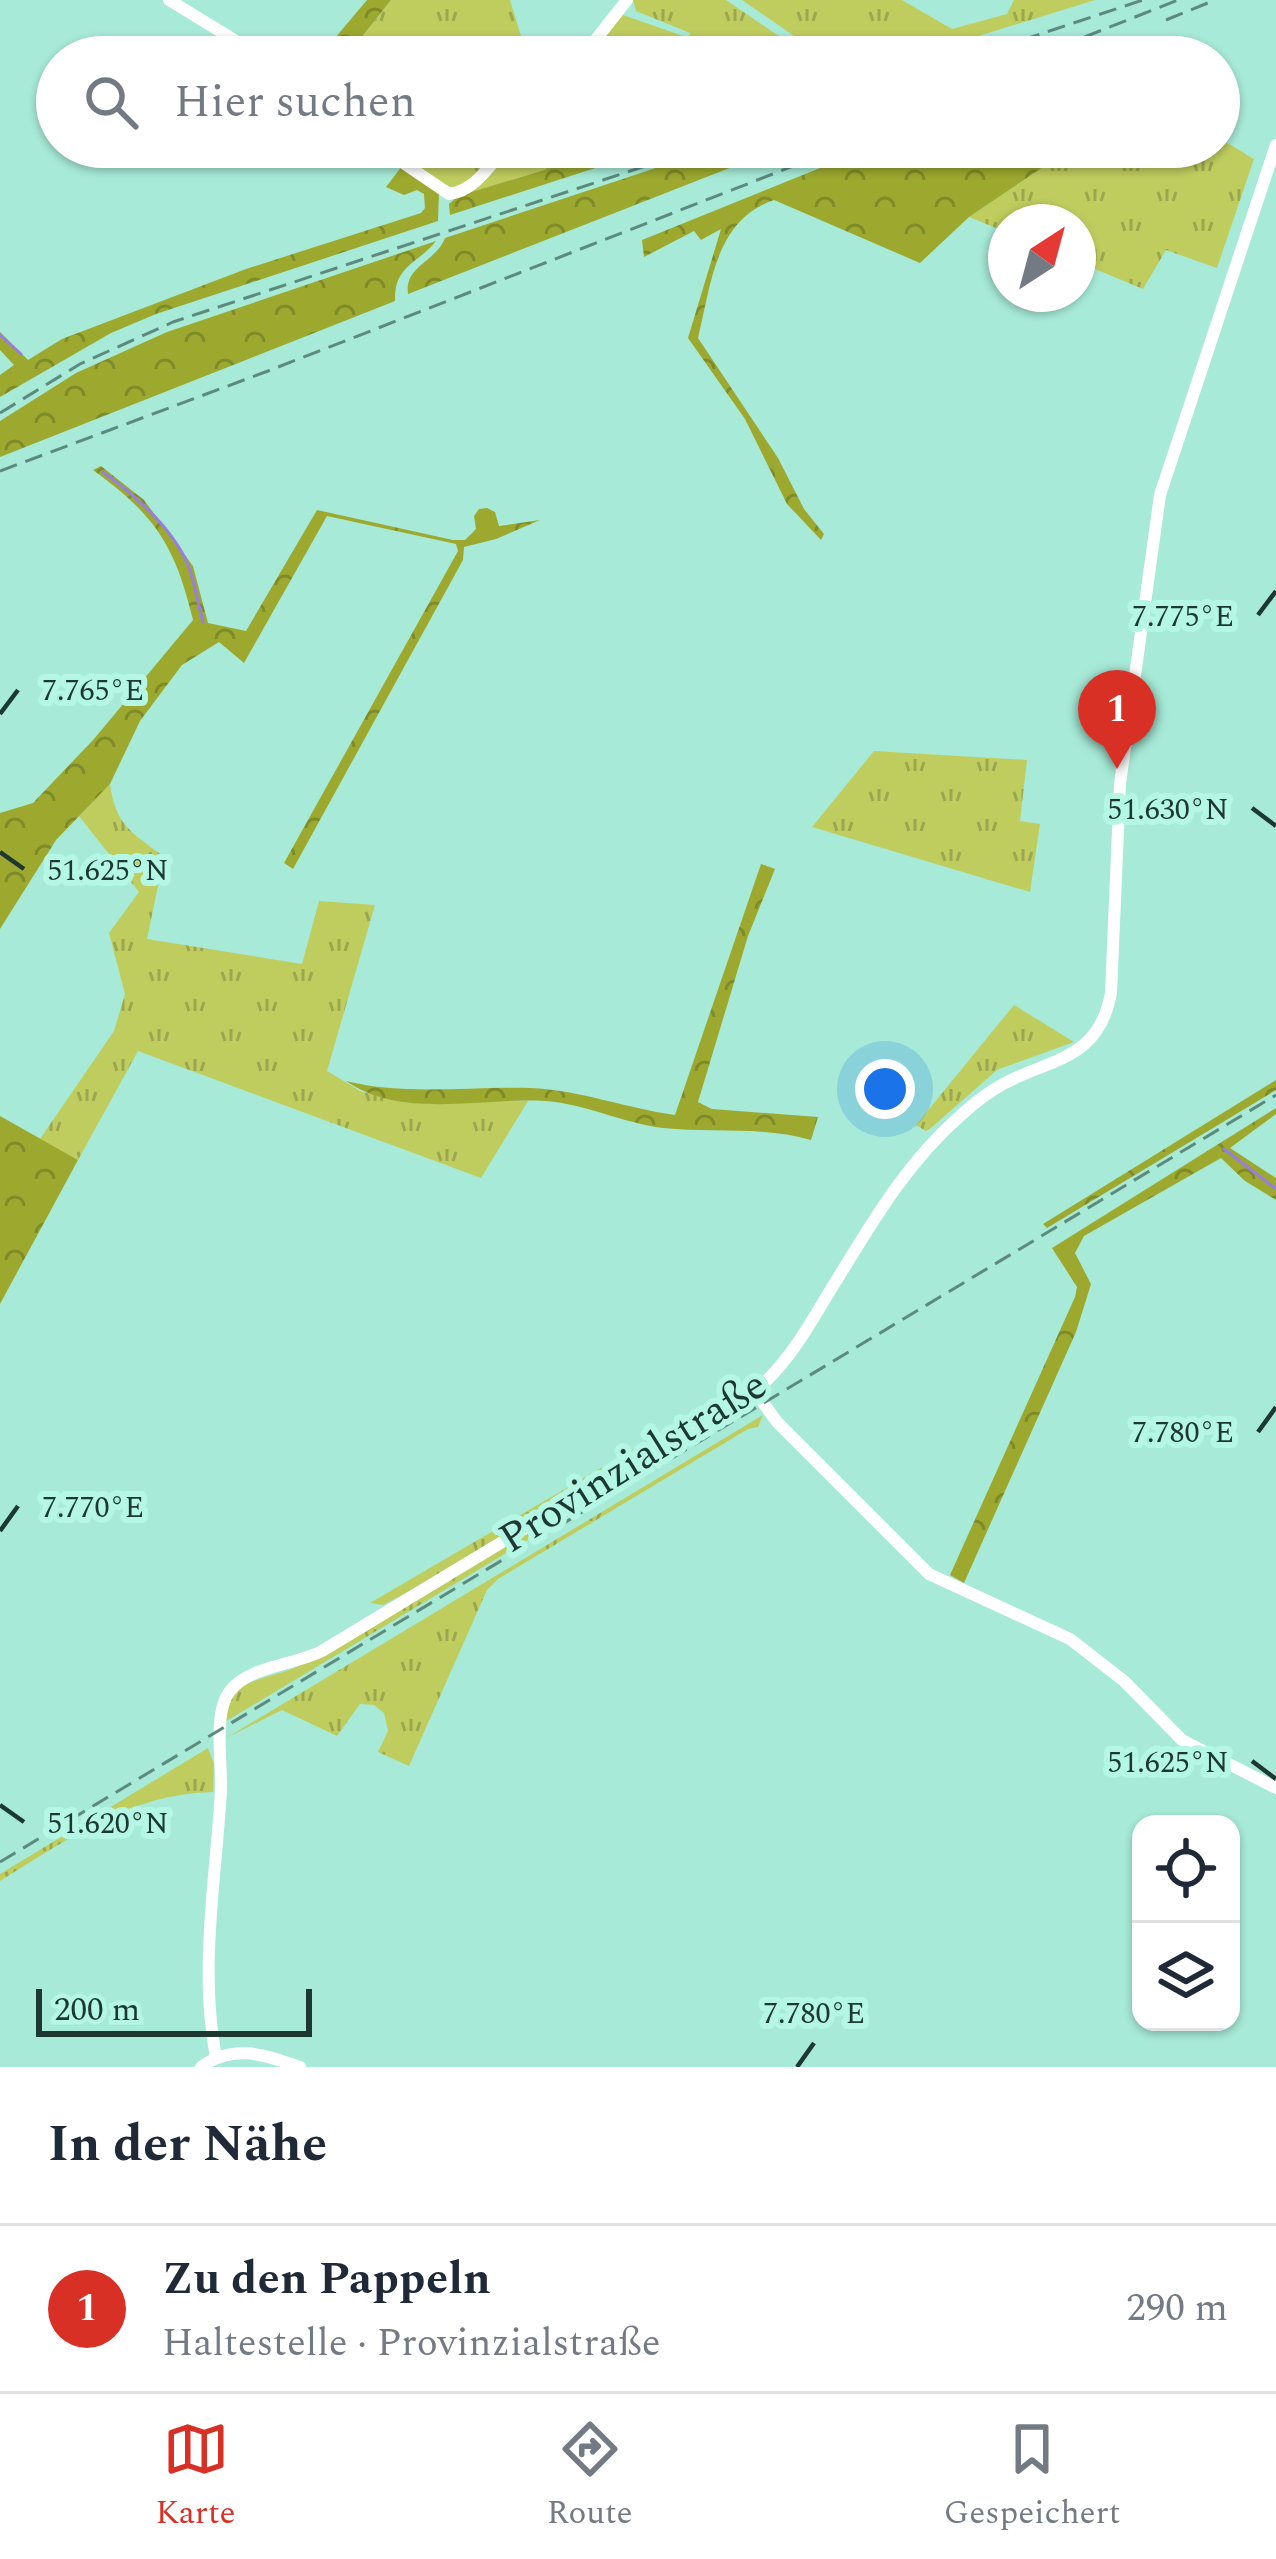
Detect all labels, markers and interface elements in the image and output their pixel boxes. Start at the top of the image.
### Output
search box [36,36,1240,168]
text: Hier suchen [174,68,416,137]
icon: search [78,69,144,135]
north arrow [988,204,1096,312]
text: 7.775°E [1132,594,1234,640]
text: 7.765°E [42,668,144,714]
pin: 1 [1078,670,1156,769]
text: 51.630°N [1107,787,1229,833]
text: 51.625°N [47,848,169,894]
your location [855,1059,915,1119]
street label: Provinzialstraße [487,1354,780,1570]
text: 7.780°E [1132,1410,1234,1456]
text: 7.770°E [42,1485,144,1531]
text: 51.625°N [1107,1740,1229,1786]
text: 51.620°N [47,1801,169,1847]
map controls [1132,1815,1240,2031]
button: locate [1132,1815,1240,1923]
button: layers [1132,1923,1240,2031]
scale bar [36,1983,312,2036]
text: 200 m [54,1985,140,2035]
text: 7.780°E [763,1991,865,2037]
text: In der Nähe [48,2106,327,2184]
text: Zu den Pappeln [162,2245,491,2314]
text: 1 [76,2279,98,2338]
text: 290 m [1126,2279,1228,2338]
text: Haltestelle · Provinzialstraße [162,2314,661,2373]
tab: Karte [156,2416,236,2538]
tab: Route [547,2416,633,2538]
tab: Gespeichert [944,2416,1120,2538]

